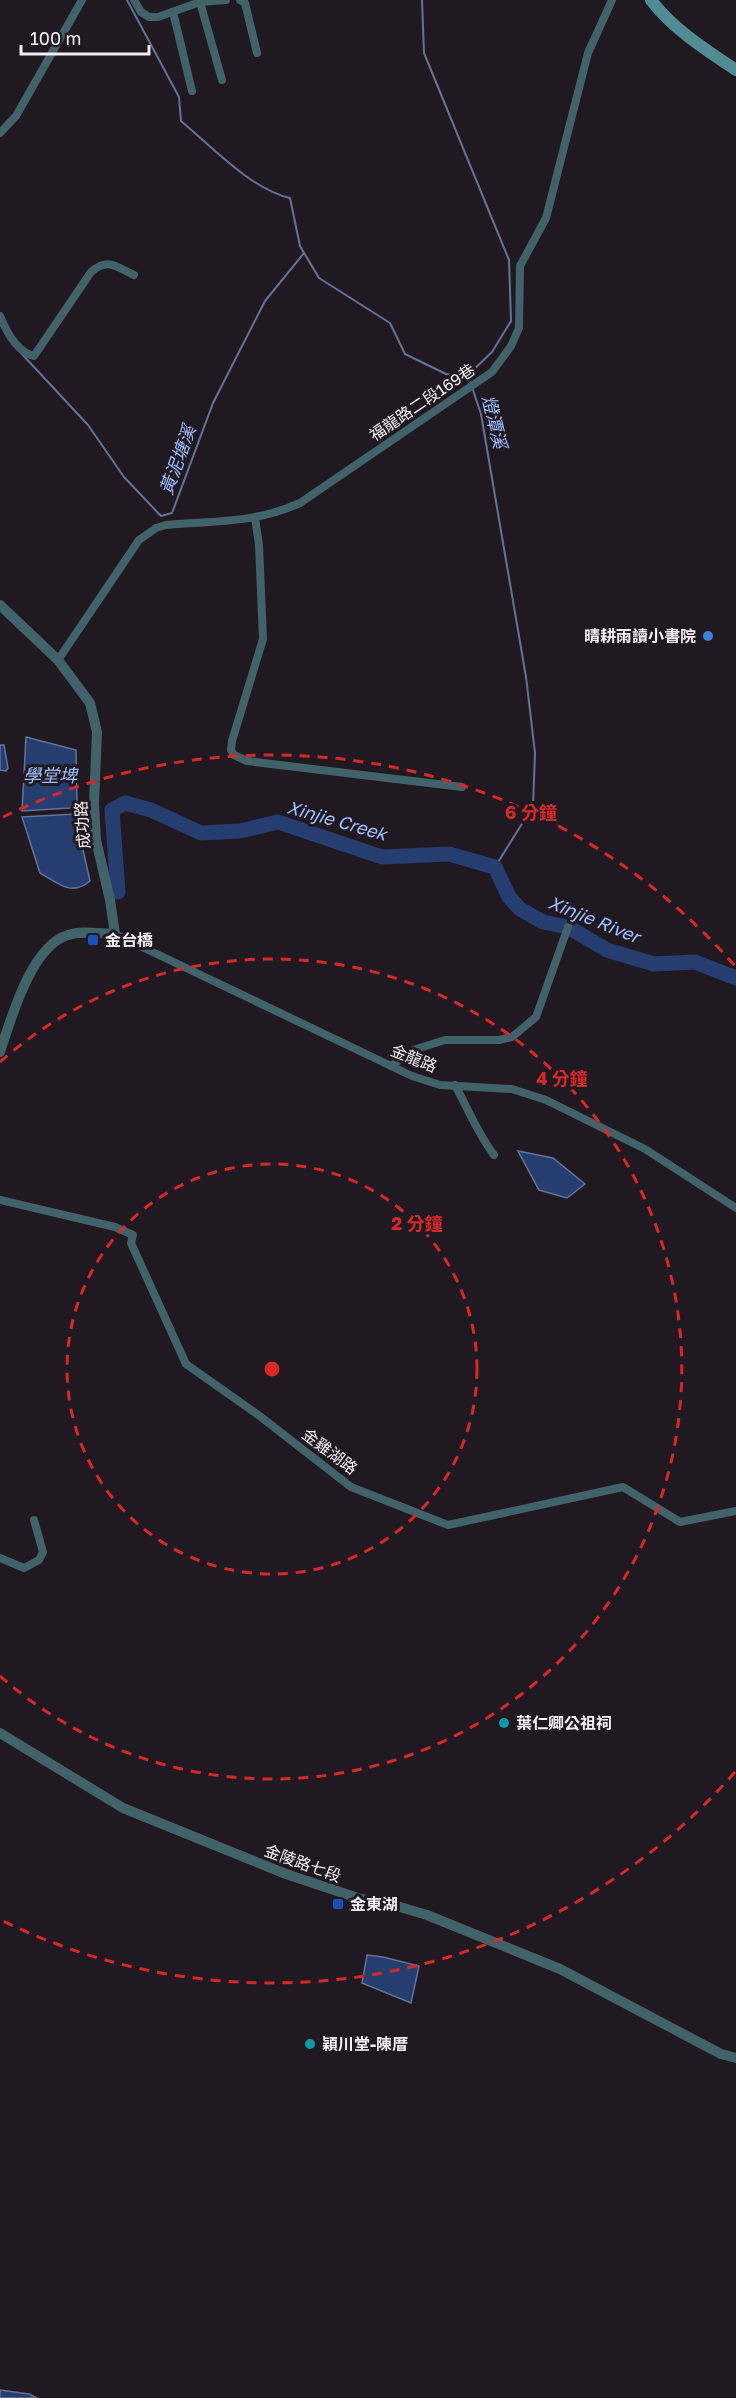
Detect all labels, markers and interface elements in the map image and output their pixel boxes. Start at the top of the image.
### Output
scale bar [21,18,148,56]
text: 100 m [30,27,81,49]
street label: 福龍路二段169巷 [365,359,479,445]
water label: 燈潭溪 [478,393,512,453]
water label: 黃泥塘溪 [154,419,201,497]
place label: 晴耕雨讀小書院 [584,626,696,646]
marker: 晴耕雨讀小書院 [701,629,715,643]
water label: 學堂埤 [23,764,79,786]
water label: Xinjie Creek [285,795,391,845]
street label: 成功路 [70,800,94,850]
text: 6 分鐘 [505,801,557,823]
water label: Xinjie River [545,891,646,948]
place label: 金台橋 [105,930,153,950]
marker: 金台橋 [86,933,100,947]
street label: 金龍路 [388,1040,440,1076]
text: 4 分鐘 [536,1067,588,1089]
text: 2 分鐘 [391,1212,443,1234]
centre of rings [262,1359,282,1379]
street label: 金雞湖路 [298,1424,362,1478]
place label: 葉仁卿公祖祠 [516,1713,612,1733]
marker: 葉仁卿公祖祠 [497,1716,511,1730]
street label: 金陵路七段 [262,1840,344,1886]
place label: 金東湖 [350,1894,398,1914]
marker: 金東湖 [331,1897,345,1911]
place label: 穎川堂-陳厝 [322,2034,408,2054]
marker: 穎川堂-陳厝 [303,2037,317,2051]

